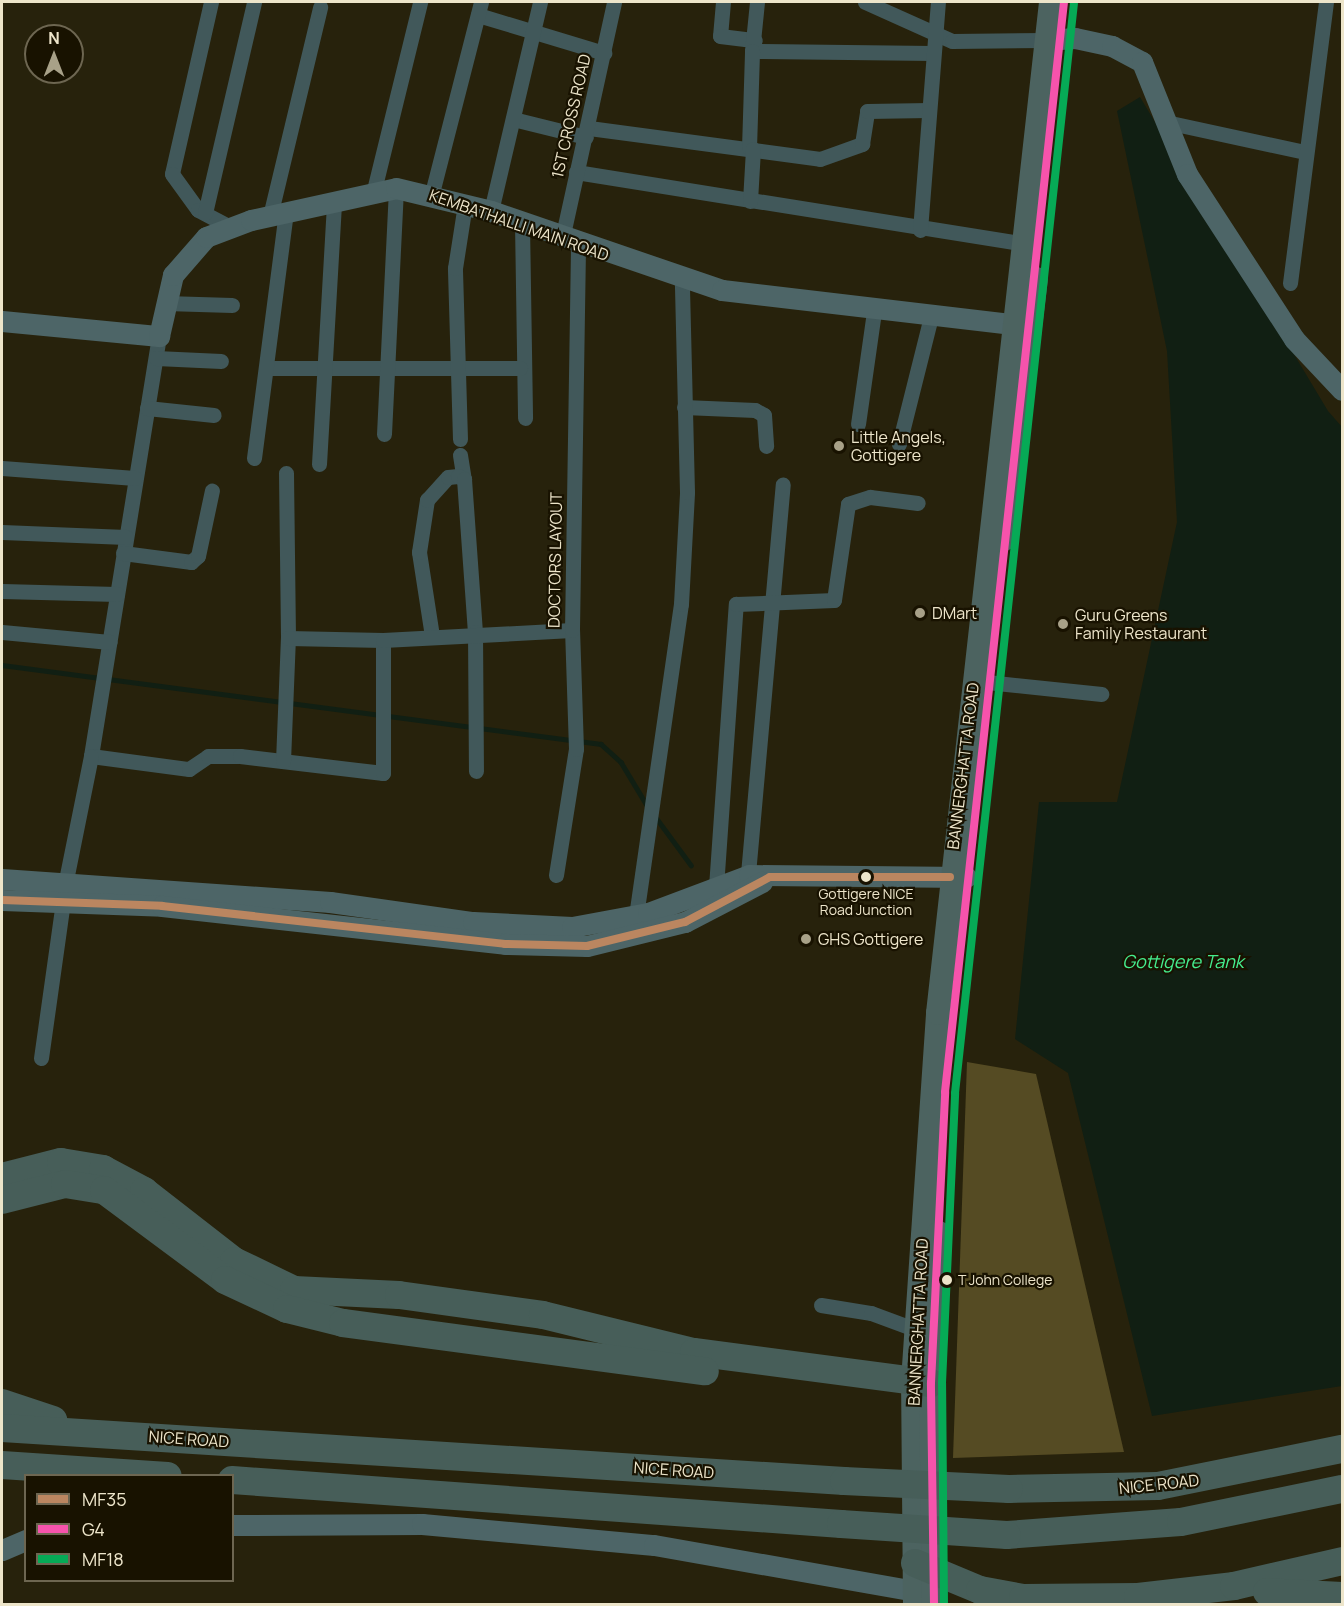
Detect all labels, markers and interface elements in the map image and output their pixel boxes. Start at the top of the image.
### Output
north arrow [24,24,84,84]
text: N [48,27,60,49]
street label: 1ST CROSS ROAD [547,52,595,180]
street label: KEMBATHALLI MAIN ROAD [427,185,611,265]
place label: Little Angels, Gottigere [851,427,946,465]
marker: Little Angels, Gottigere [832,439,846,453]
street label: DOCTORS LAYOUT [544,492,566,628]
place label: DMart [932,603,977,623]
place label: Guru Greens Family Restaurant [1075,605,1207,643]
marker: DMart [913,606,927,620]
marker: Guru Greens Family Restaurant [1056,617,1070,631]
street label: BANNERGHATTA ROAD [943,682,983,850]
marker: Gottigere NICE Road Junction [860,871,872,883]
place label: Gottigere NICE Road Junction [818,886,914,918]
place label: GHS Gottigere [818,929,923,949]
marker: GHS Gottigere [799,932,813,946]
water label: Gottigere Tank [1122,950,1244,972]
street label: BANNERGHATTA ROAD [904,1238,932,1406]
place label: T John College [958,1272,1053,1288]
marker: T John College [941,1274,953,1286]
street label: NICE ROAD [148,1427,230,1451]
street label: NICE ROAD [633,1458,715,1482]
street label: NICE ROAD [1118,1470,1200,1498]
legend [24,1474,234,1582]
text: MF35 [82,1487,127,1511]
text: G4 [82,1517,105,1541]
text: MF18 [82,1547,124,1571]

